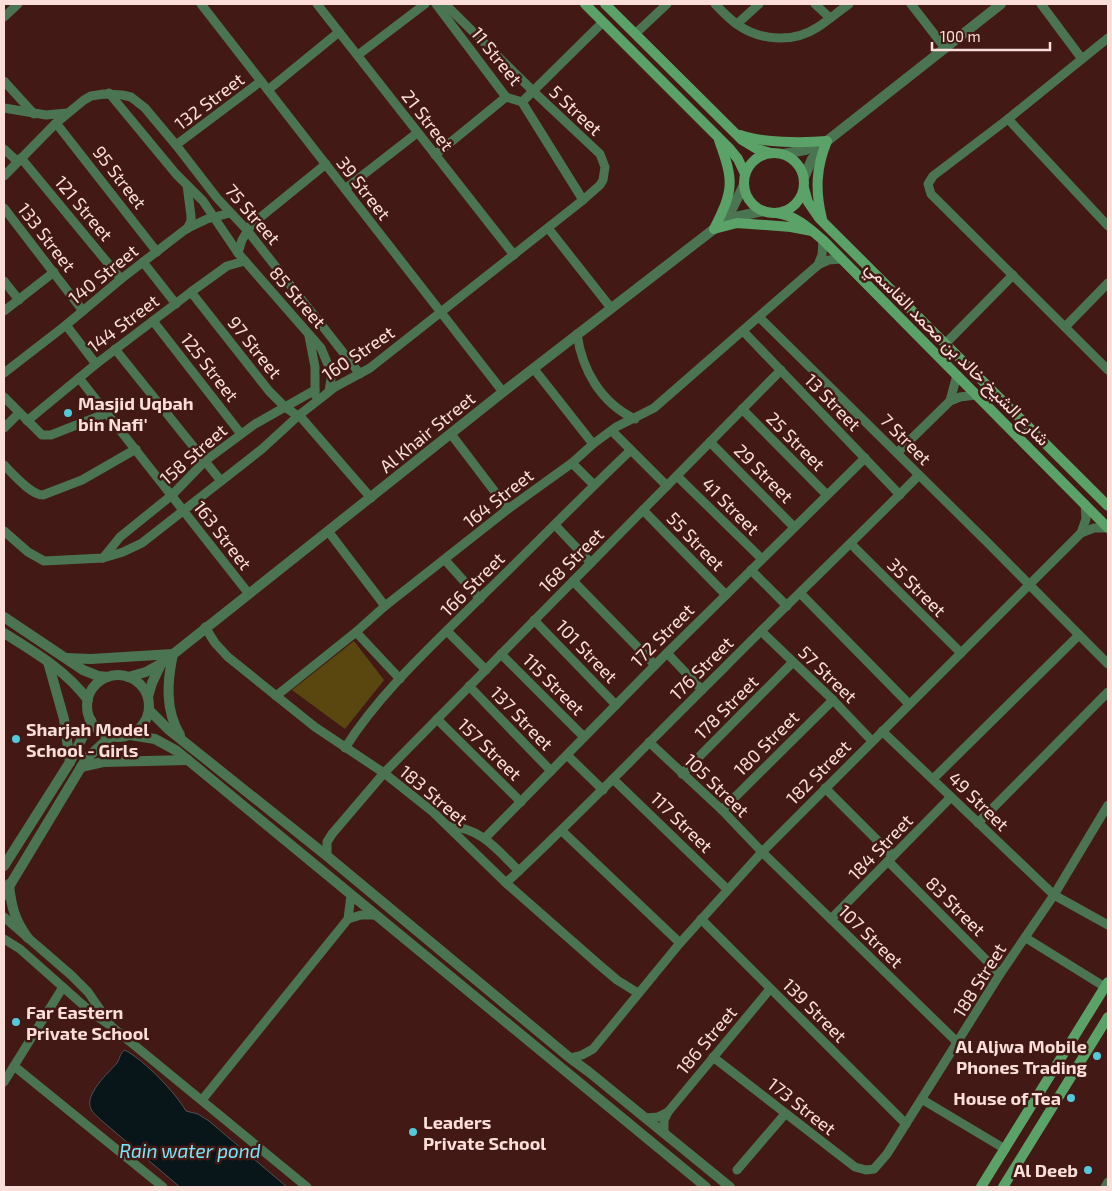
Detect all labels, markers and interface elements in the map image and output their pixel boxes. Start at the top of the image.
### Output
scale bar [932,20,1050,52]
street label: 11 Street [467,23,527,90]
text: 100 m [940,27,981,45]
street label: 132 Street [170,68,248,134]
street label: 5 Street [545,80,607,140]
street label: 21 Street [397,85,459,155]
street label: 95 Street [89,141,152,213]
street label: 39 Street [332,152,396,224]
street label: 121 Street [50,171,118,245]
street label: 75 Street [221,179,285,249]
street label: 133 Street [13,198,81,276]
street label: 140 Street [64,239,142,309]
street label: شارع الشيخ خالد بن محمد القاسمي [858,256,1055,453]
street label: 85 Street [265,262,331,332]
street label: 144 Street [83,289,163,357]
street label: 97 Street [223,311,287,383]
street label: 160 Street [318,321,398,385]
street label: 125 Street [176,328,244,406]
street label: 13 Street [800,369,866,435]
street label: Al Khair Street [375,387,479,477]
place label: Masjid Uqbah bin Nafi' [78,392,194,435]
marker: Masjid Uqbah bin Nafi' [62,407,74,419]
street label: 25 Street [762,407,830,475]
street label: 7 Street [876,409,936,469]
street label: 158 Street [155,419,231,489]
street label: 29 Street [730,439,798,507]
street label: 164 Street [459,464,537,532]
street label: 41 Street [698,473,764,539]
street label: 163 Street [189,496,257,574]
street label: 55 Street [663,507,729,575]
street label: 168 Street [534,523,608,597]
street label: 166 Street [435,547,509,621]
street label: 35 Street [883,553,951,621]
street label: 172 Street [626,599,698,671]
street label: 101 Street [552,615,623,687]
street label: 176 Street [665,632,737,704]
street label: 57 Street [794,641,862,707]
street label: 115 Street [519,649,589,719]
street label: 178 Street [689,670,763,744]
street label: 137 Street [486,681,558,755]
street label: 180 Street [729,706,803,780]
street label: 157 Street [454,713,527,785]
place label: Sharjah Model School - Girls [26,718,149,761]
marker: Sharjah Model School - Girls [10,733,22,745]
street label: 182 Street [781,735,855,809]
street label: 105 Street [680,749,754,821]
street label: 183 Street [395,760,473,830]
street label: 49 Street [944,767,1014,835]
street label: 117 Street [646,787,718,857]
street label: 184 Street [843,809,917,885]
street label: 83 Street [922,872,990,940]
street label: 107 Street [834,900,908,972]
street label: 188 Street [948,939,1010,1021]
street label: 139 Street [778,973,852,1047]
place label: Far Eastern Private School [26,1001,149,1044]
street label: 186 Street [671,1001,741,1079]
marker: Far Eastern Private School [10,1016,22,1028]
place label: Al Aljwa Mobile Phones Trading [955,1035,1088,1078]
marker: Al Aljwa Mobile Phones Trading [1091,1050,1103,1062]
street label: 173 Street [764,1073,841,1140]
place label: House of Tea [953,1087,1061,1109]
marker: House of Tea [1065,1092,1077,1104]
place label: Leaders Private School [423,1111,546,1154]
marker: Leaders Private School [407,1126,419,1138]
water label: Rain water pond [119,1139,261,1162]
place label: Al Deeb [1014,1159,1078,1181]
marker: Al Deeb [1082,1164,1094,1176]

